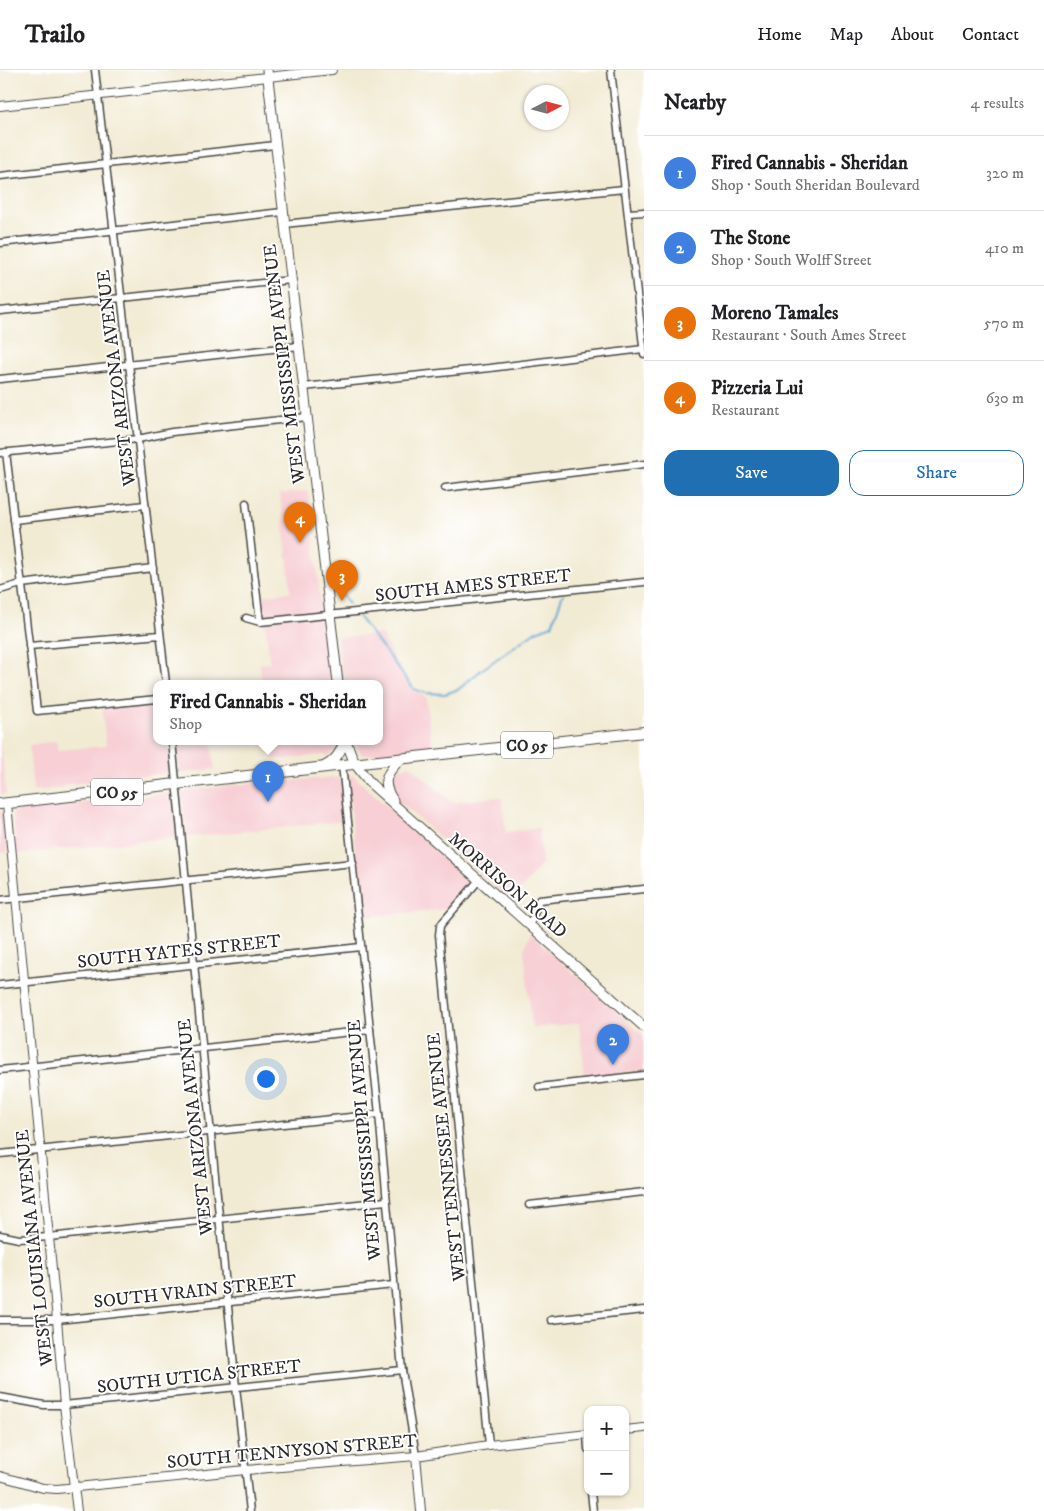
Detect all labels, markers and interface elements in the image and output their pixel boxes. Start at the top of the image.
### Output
text: Trailo [25,20,85,50]
text: Home [757,24,802,46]
text: Map [830,24,863,46]
text: About [891,24,934,46]
text: Contact [962,24,1019,46]
north arrow [524,85,569,130]
text: Nearby [664,90,726,116]
text: 4 results [971,93,1024,113]
text: Fired Cannabis - Sheridan [711,152,908,175]
text: 1 [677,163,683,183]
text: 320 m [986,163,1024,183]
text: Shop · South Sheridan Boulevard [711,175,920,195]
text: The Stone [711,227,790,250]
text: 2 [676,238,684,258]
text: 410 m [985,238,1024,258]
street label: WEST MISSISSIPPI AVENUE [259,243,311,486]
text: Shop · South Wolff Street [711,250,872,270]
street label: WEST ARIZONA AVENUE [93,268,141,488]
text: Moreno Tamales [711,302,838,325]
text: 3 [677,313,683,333]
text: 570 m [984,313,1024,333]
text: Restaurant · South Ames Street [711,325,906,345]
text: Pizzeria Lui [711,377,803,400]
text: 4 [675,388,685,408]
text: 630 m [986,388,1024,408]
text: Restaurant [711,400,779,420]
button: Save [664,450,839,496]
button: Share [849,450,1024,496]
pin: 4 [284,502,316,543]
pin: 3 [326,560,358,601]
street label: SOUTH AMES STREET [374,565,572,607]
popup [153,680,383,745]
text: Fired Cannabis - Sheridan [170,691,366,714]
text: Shop [170,714,202,734]
road number: CO 95 [501,732,553,758]
pin: 1 [252,761,284,802]
road number: CO 95 [91,779,143,806]
street label: MORRISON ROAD [443,828,571,943]
street label: SOUTH YATES STREET [76,930,282,974]
street label: WEST ARIZONA AVENUE [174,1017,218,1237]
street label: WEST MISSISSIPPI AVENUE [343,1019,387,1262]
pin: 2 [597,1024,629,1065]
street label: WEST TENNESSEE AVENUE [423,1031,471,1283]
your location [253,1066,279,1092]
street label: WEST LOUISIANA AVENUE [12,1128,58,1368]
street label: SOUTH VRAIN STREET [93,1270,298,1314]
street label: SOUTH UTICA STREET [96,1355,303,1399]
map controls [584,1406,629,1496]
button: + [584,1406,629,1451]
street label: SOUTH TENNYSON STREET [166,1430,418,1474]
button: − [584,1451,629,1496]

